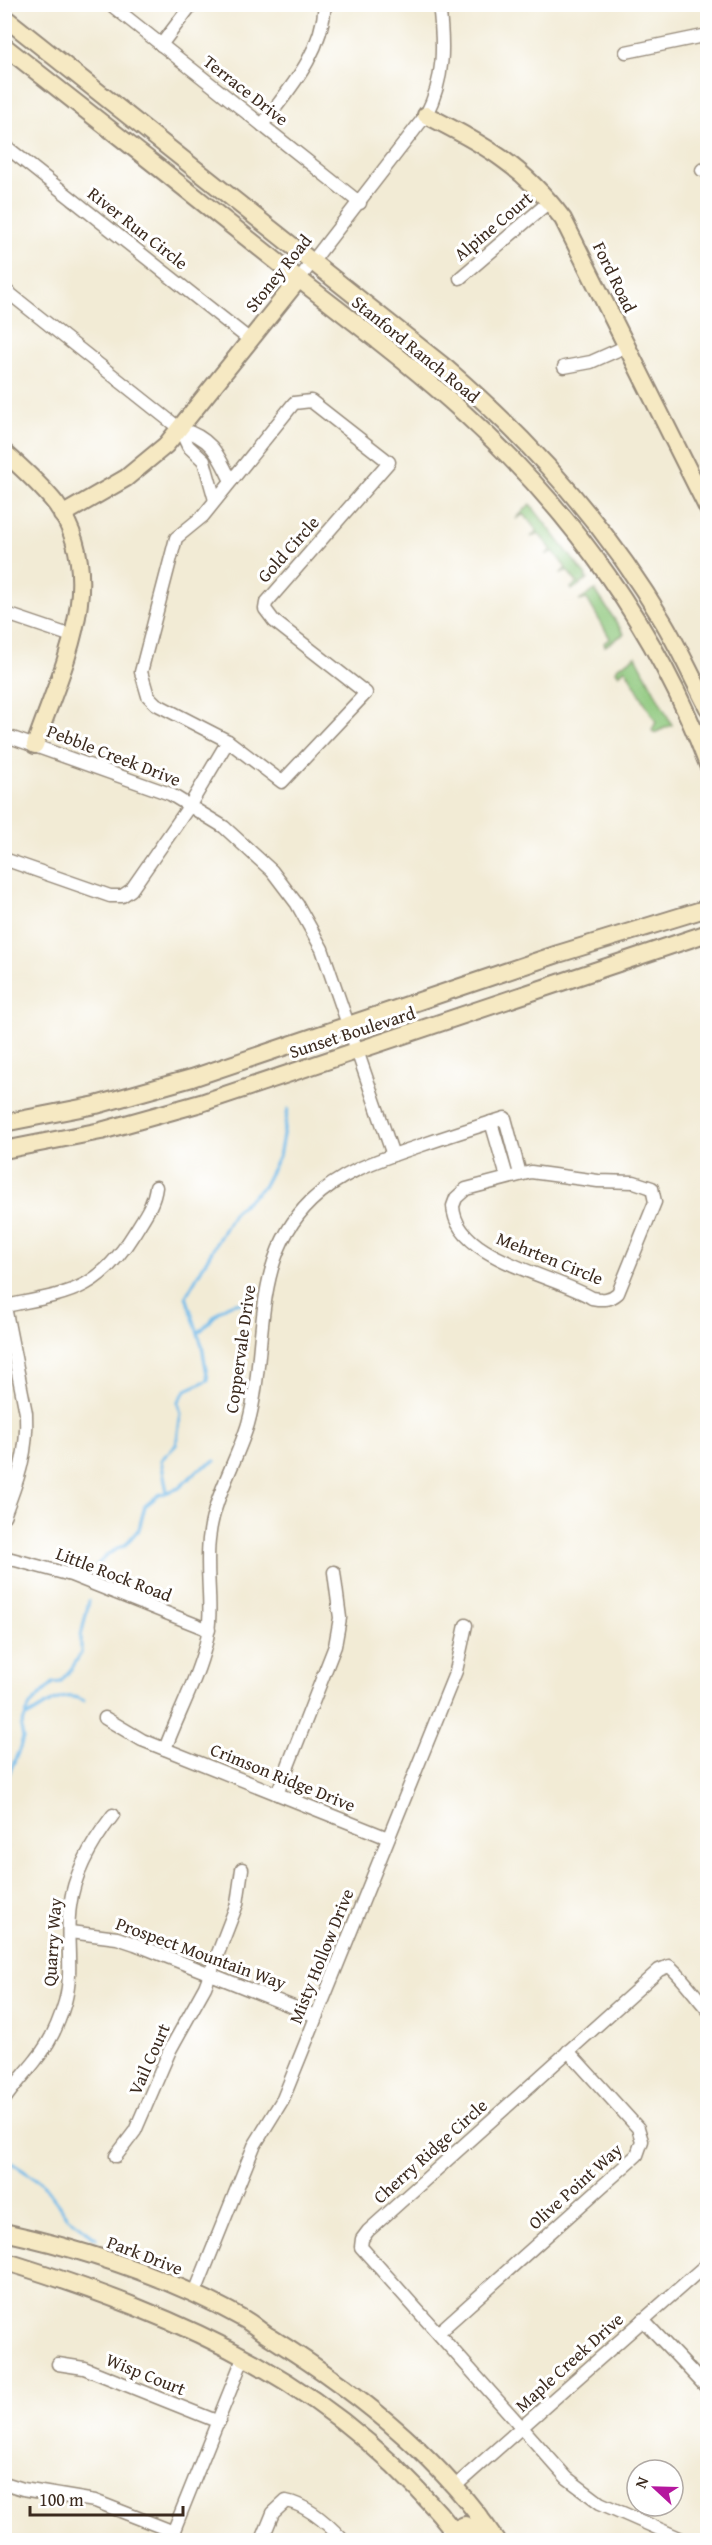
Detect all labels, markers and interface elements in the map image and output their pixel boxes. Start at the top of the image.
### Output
street label: Terrace Drive [198,48,294,132]
street label: River Run Circle [82,180,194,276]
street label: Alpine Court [448,184,539,267]
street label: Stoney Road [238,228,318,318]
street label: Ford Road [586,237,644,317]
street label: Stanford Ranch Road [346,289,486,409]
street label: Gold Circle [251,510,325,588]
street label: Pebble Creek Drive [43,717,185,793]
street label: Sunset Boulevard [285,999,419,1065]
street label: Mehrten Circle [493,1224,607,1292]
street label: Coppervale Drive [218,1283,262,1415]
street label: Little Rock Road [52,1540,176,1609]
street label: Crimson Ridge Drive [206,1736,360,1818]
street label: Misty Hollow Drive [282,1884,360,2028]
street label: Quarry Way [35,1897,69,1987]
street label: Prospect Mountain Way [112,1910,290,1996]
street label: Vail Court [121,2018,177,2099]
street label: Cherry Ridge Circle [367,2092,493,2210]
street label: Olive Point Way [522,2136,628,2236]
street label: Park Drive [103,2228,187,2282]
street label: Maple Creek Drive [509,2306,629,2418]
street label: Wisp Court [102,2346,190,2402]
north arrow [625,2458,685,2518]
text: N [628,2473,654,2492]
scale bar [30,2479,183,2517]
text: 100 m [39,2486,84,2513]

